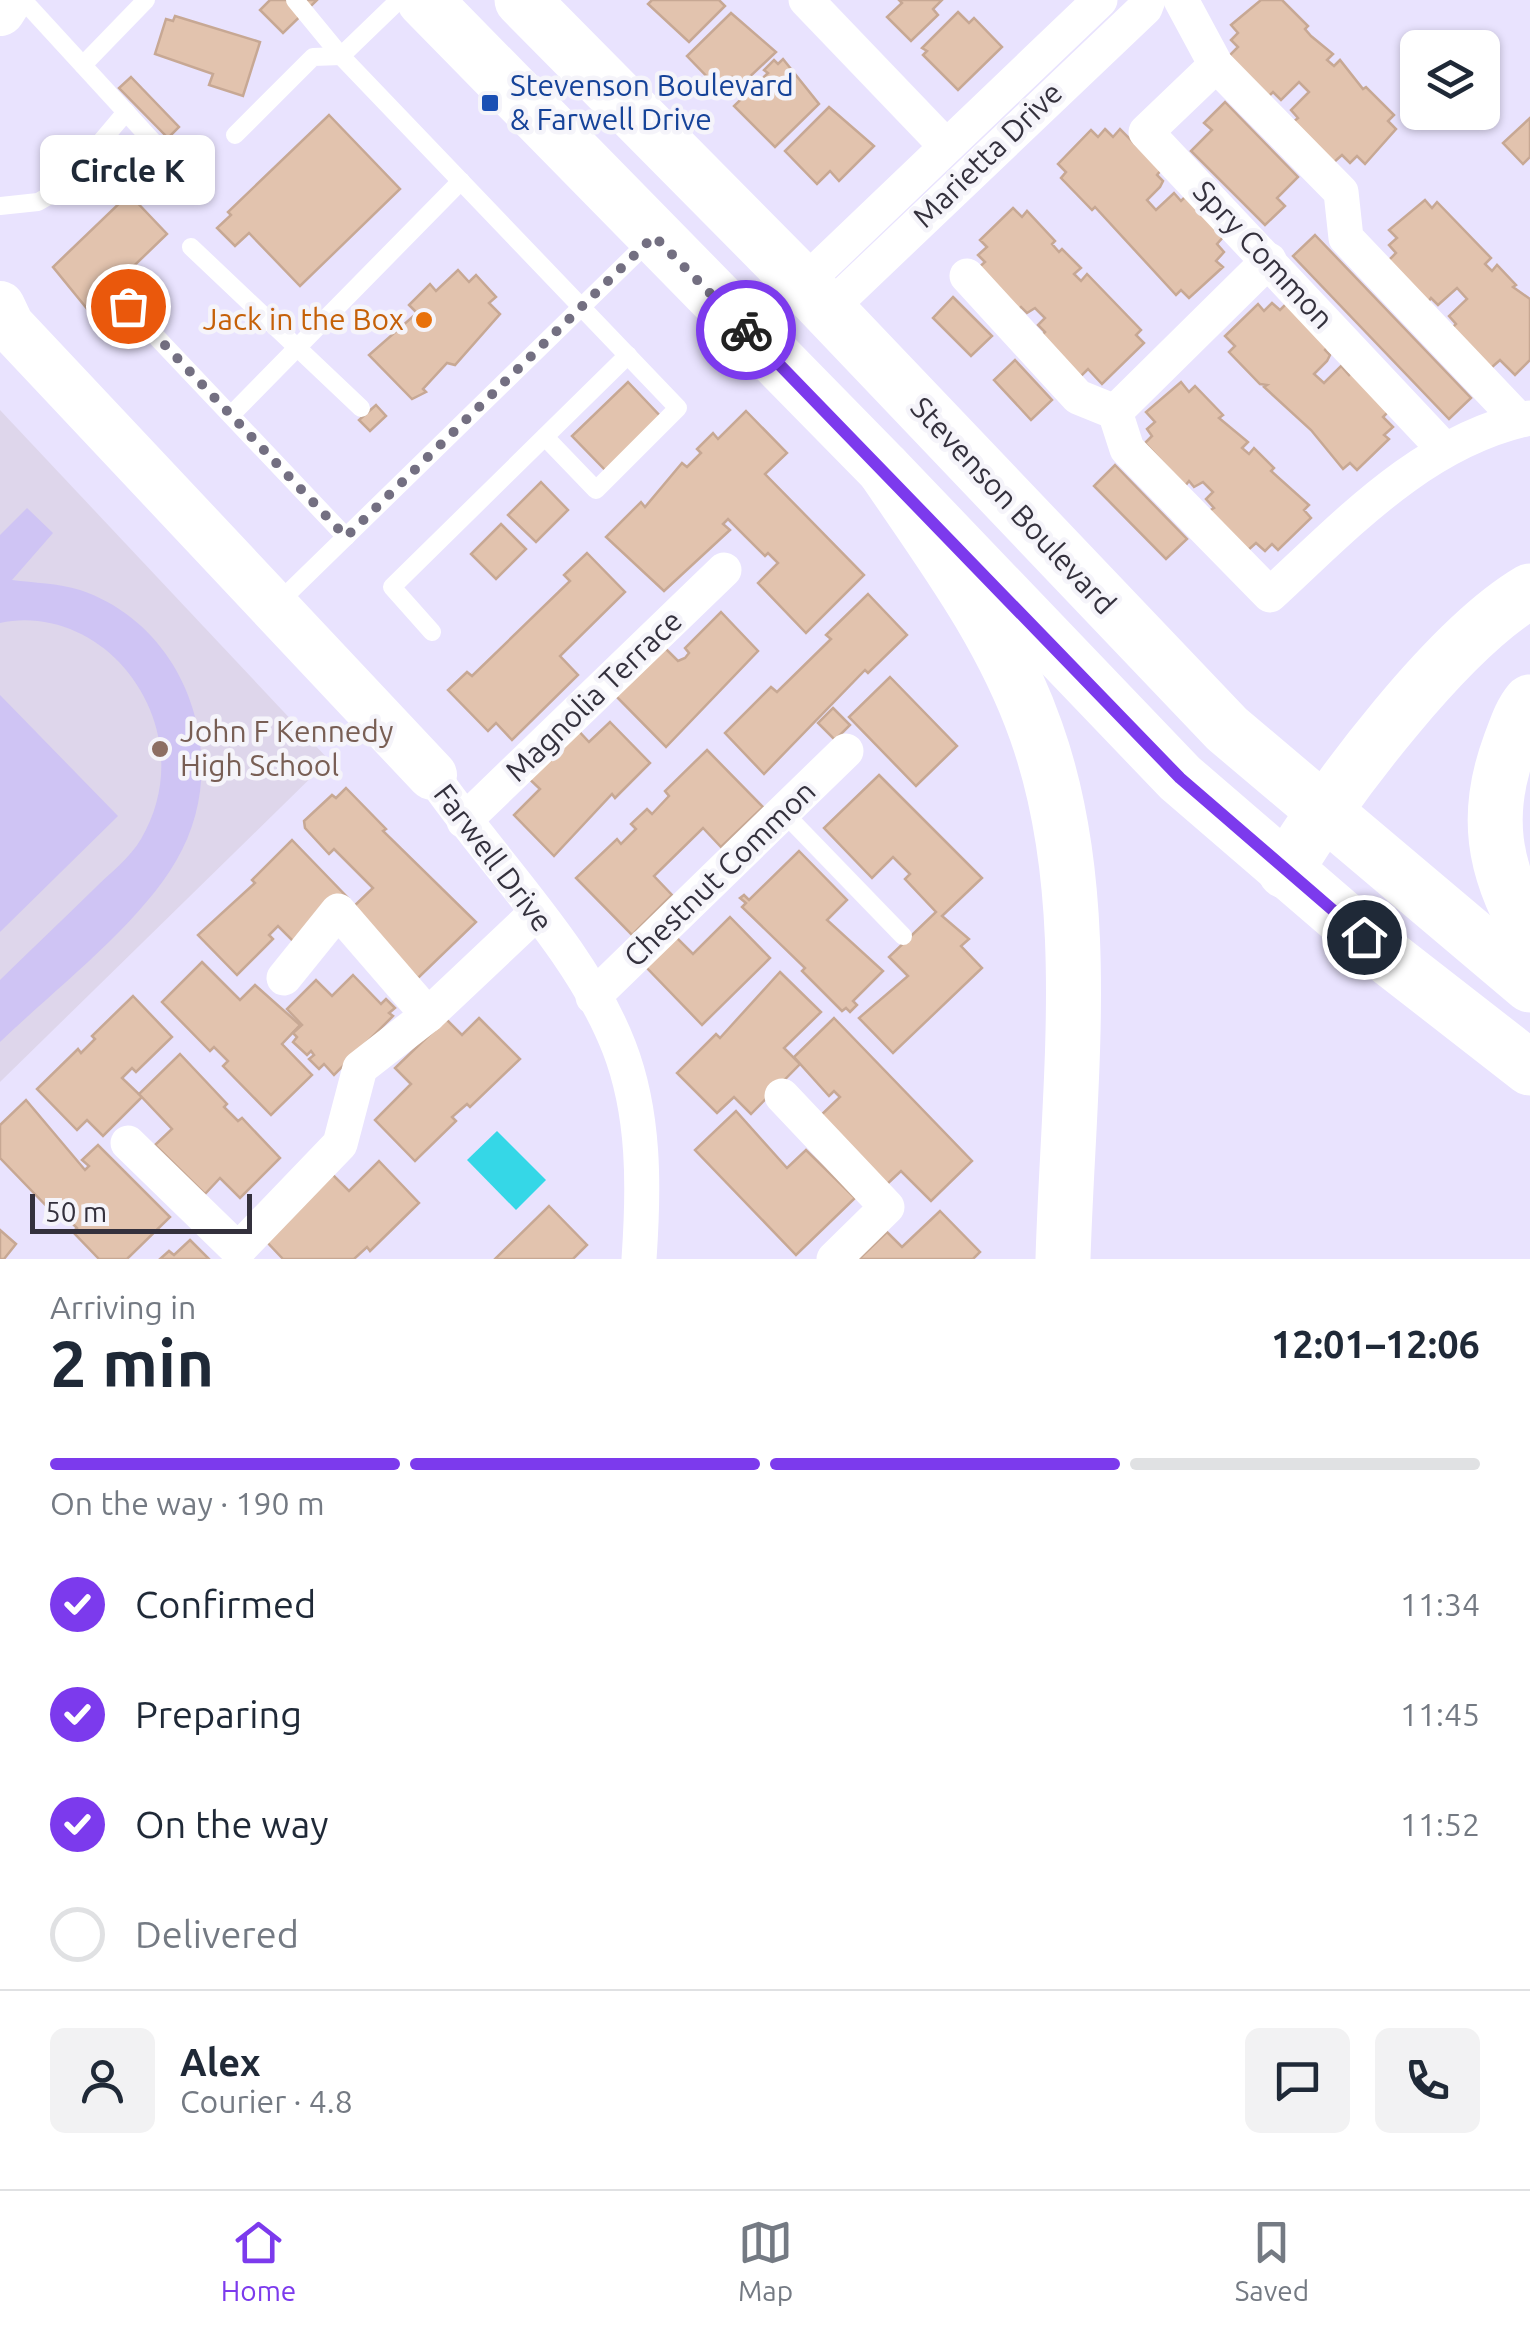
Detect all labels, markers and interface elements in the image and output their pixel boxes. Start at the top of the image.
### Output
map controls [1400,30,1500,130]
button: layers [1400,30,1500,130]
place label: Stevenson Boulevard & Farwell Drive [510,68,794,136]
street label: Marietta Drive [906,75,1069,234]
marker: Stevenson Boulevard & Farwell Drive [479,92,501,114]
callout: Circle K [41,136,216,206]
text: Circle K [70,152,185,188]
street label: Spry Common [1187,174,1341,335]
pin [86,264,171,349]
icon: bag [101,279,156,334]
courier [696,280,796,380]
place label: Jack in the Box [203,302,404,336]
icon: bike [719,303,774,358]
marker: Jack in the Box [413,309,435,331]
street label: Stevenson Boulevard [904,390,1123,621]
street label: Magnolia Terrace [498,603,688,788]
place label: John F Kennedy High School [180,714,393,782]
marker: John F Kennedy High School [149,738,171,760]
street label: Chestnut Common [617,773,822,973]
street label: Farwell Drive [427,777,560,938]
pin [1322,895,1407,980]
icon: home [1337,910,1392,965]
scale bar [30,1189,252,1234]
text: 50 m [45,1196,107,1227]
text: Arriving in [50,1289,196,1325]
text: 12:01–12:06 [1271,1323,1480,1365]
text: 2 min [50,1326,214,1399]
text: On the way · 190 m [50,1485,325,1521]
icon: check [50,1577,105,1632]
text: Confirmed [135,1583,316,1625]
text: 11:34 [1400,1586,1480,1622]
icon: check [50,1687,105,1742]
text: Preparing [135,1693,302,1735]
text: 11:45 [1400,1696,1480,1732]
icon: check [50,1797,105,1852]
text: On the way [135,1803,328,1845]
text: 11:52 [1400,1806,1480,1842]
text: Delivered [135,1913,299,1955]
button: person [50,2028,155,2133]
button: chat [1245,2028,1350,2133]
button: phone [1375,2028,1480,2133]
text: Alex [180,2041,261,2083]
text: Courier · 4.8 [180,2083,353,2119]
tab: Home [221,2215,296,2306]
tab: Map [738,2215,793,2306]
tab: Saved [1235,2215,1309,2306]

